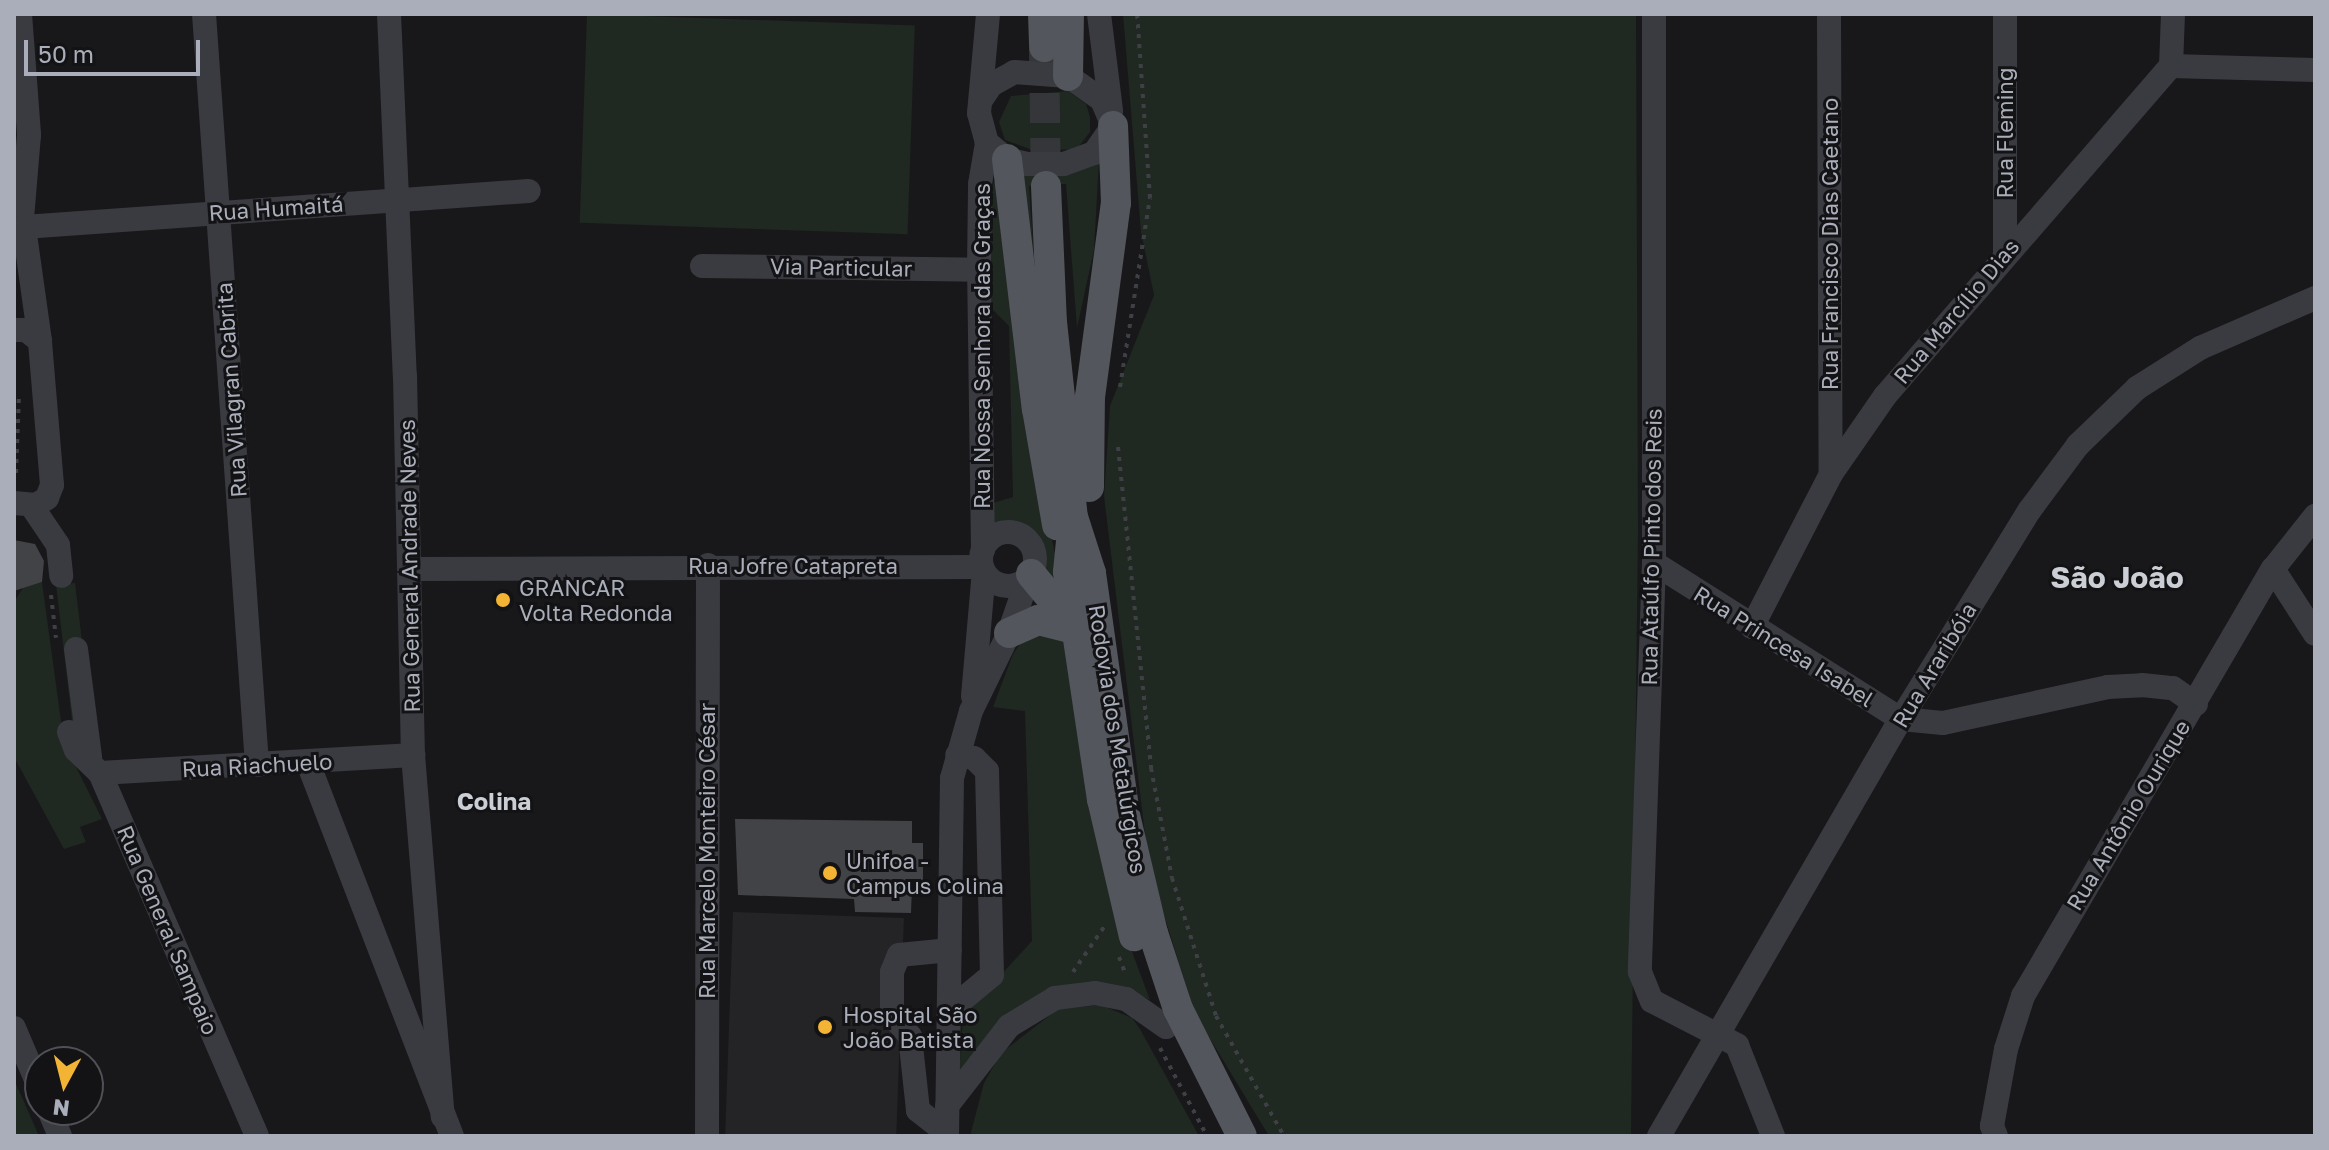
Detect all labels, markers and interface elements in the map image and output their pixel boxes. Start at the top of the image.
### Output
scale bar [28,24,204,74]
text: 50 m [38,39,94,68]
street label: Rua Fleming [1992,68,2018,198]
street label: Rua Francisco Dias Caetano [1817,98,1843,390]
street label: Rua Nossa Senhora das Graças [969,183,995,509]
street label: Rua Humaitá [208,190,344,226]
street label: Rua Marcílio Dias [1888,233,2024,389]
street label: Via Particular [770,253,912,281]
street label: Rua Vilagran Cabrita [210,281,252,499]
street label: Rua Ataúlfo Pinto dos Reis [1635,408,1667,686]
street label: Rua General Andrade Neves [393,419,425,713]
street label: Rua Jofre Catapreta [688,553,898,579]
district label: São João [2050,559,2184,595]
place label: GRANCAR Volta Redonda [519,574,673,626]
street label: Rua Princesa Isabel [1689,580,1879,712]
marker: GRANCAR Volta Redonda [494,591,512,609]
street label: Rua Araribóia [1886,598,1982,732]
street label: Rodovia dos Metalúrgicos [1084,603,1152,875]
street label: Rua Marcelo Monteiro César [694,703,720,999]
street label: Rua Antônio Ourique [2061,715,2195,915]
street label: Rua Riachuelo [181,748,333,782]
district label: Colina [457,787,531,815]
street label: Rua General Sampaio [112,821,224,1039]
place label: Unifoa - Campus Colina [846,847,1004,898]
marker: Unifoa - Campus Colina [821,864,839,882]
place label: Hospital São João Batista [843,1001,977,1052]
marker: Hospital São João Batista [814,1016,836,1038]
north arrow [24,1046,104,1126]
text: N [51,1094,71,1123]

